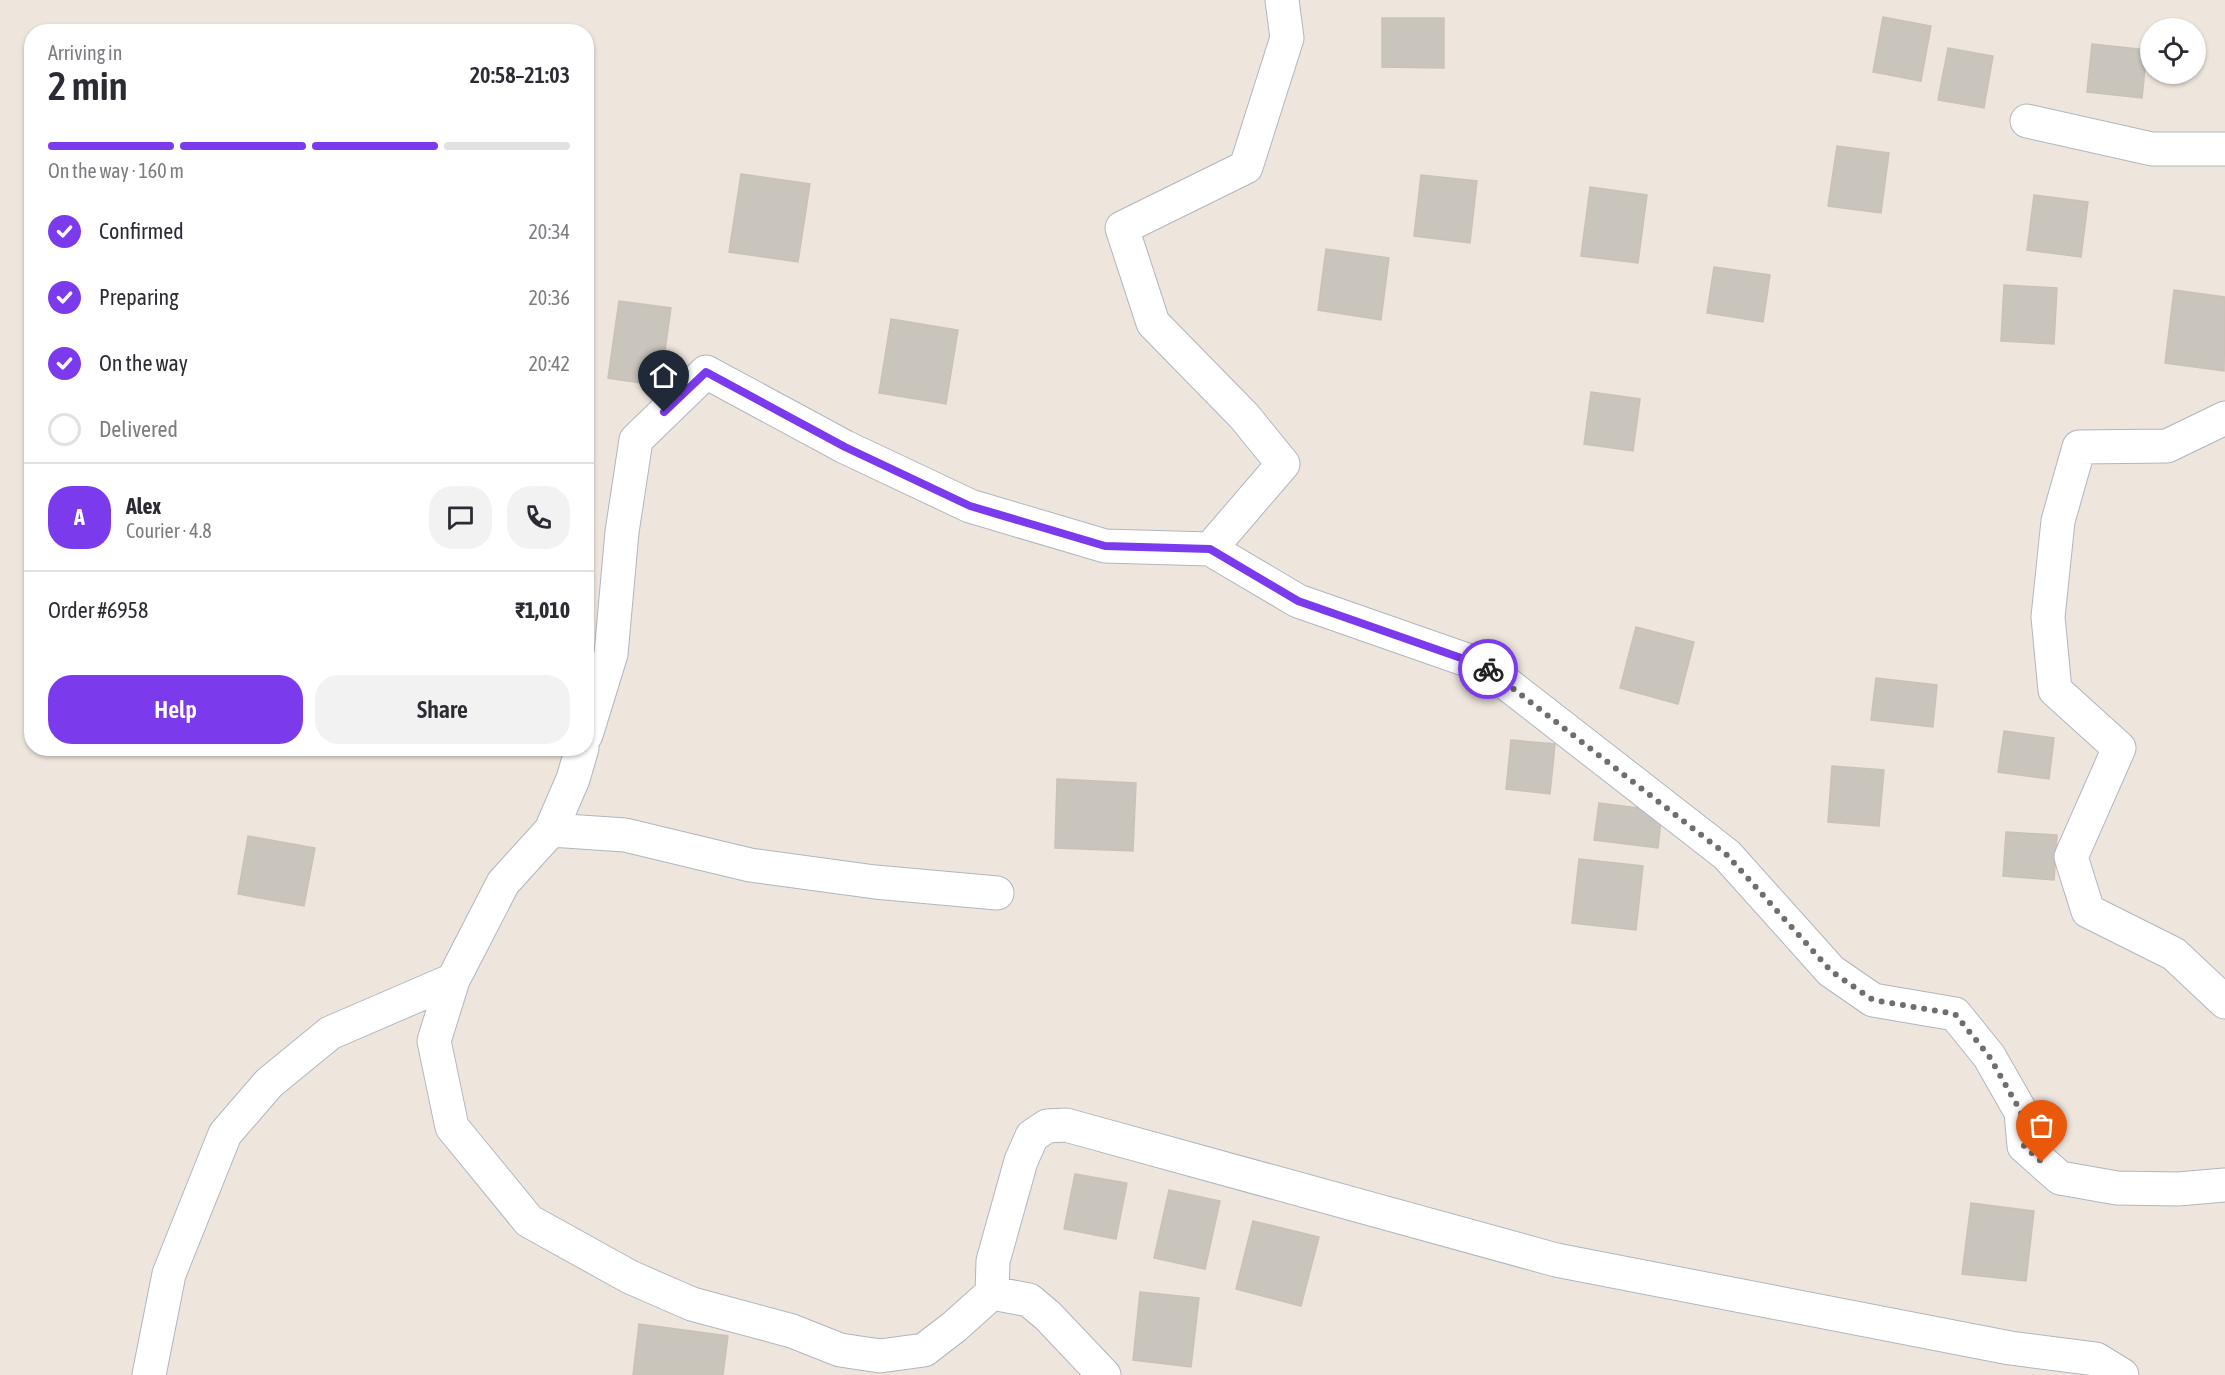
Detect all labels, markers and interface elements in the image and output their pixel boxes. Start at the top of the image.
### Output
map controls [2140,18,2206,84]
button: locate [2140,18,2206,84]
text: Arriving in [48,41,122,64]
text: 20:58–21:03 [470,62,570,88]
text: 2 min [48,64,128,108]
text: On the way · 160 m [48,159,184,182]
icon: check [48,215,81,248]
text: Confirmed [99,218,184,244]
text: 20:34 [528,220,570,243]
icon: check [48,281,81,314]
text: Preparing [99,284,179,310]
text: 20:36 [528,286,570,309]
icon: check [48,347,81,380]
text: On the way [99,350,188,376]
pin [638,350,689,412]
text: 20:42 [528,352,570,375]
icon: home [647,359,680,392]
text: Delivered [99,416,178,442]
button: chat [429,486,492,549]
button: phone [507,486,570,549]
text: Alex [126,493,161,519]
text: A [74,504,85,530]
text: Courier · 4.8 [126,519,212,542]
text: Order #6958 [48,597,148,623]
text: ₹1,010 [515,597,570,623]
courier [1458,639,1518,699]
icon: bike [1472,653,1505,686]
button: Help [48,675,303,744]
button: Share [315,675,570,744]
pin [2016,1100,2067,1162]
icon: bag [2025,1109,2058,1142]

